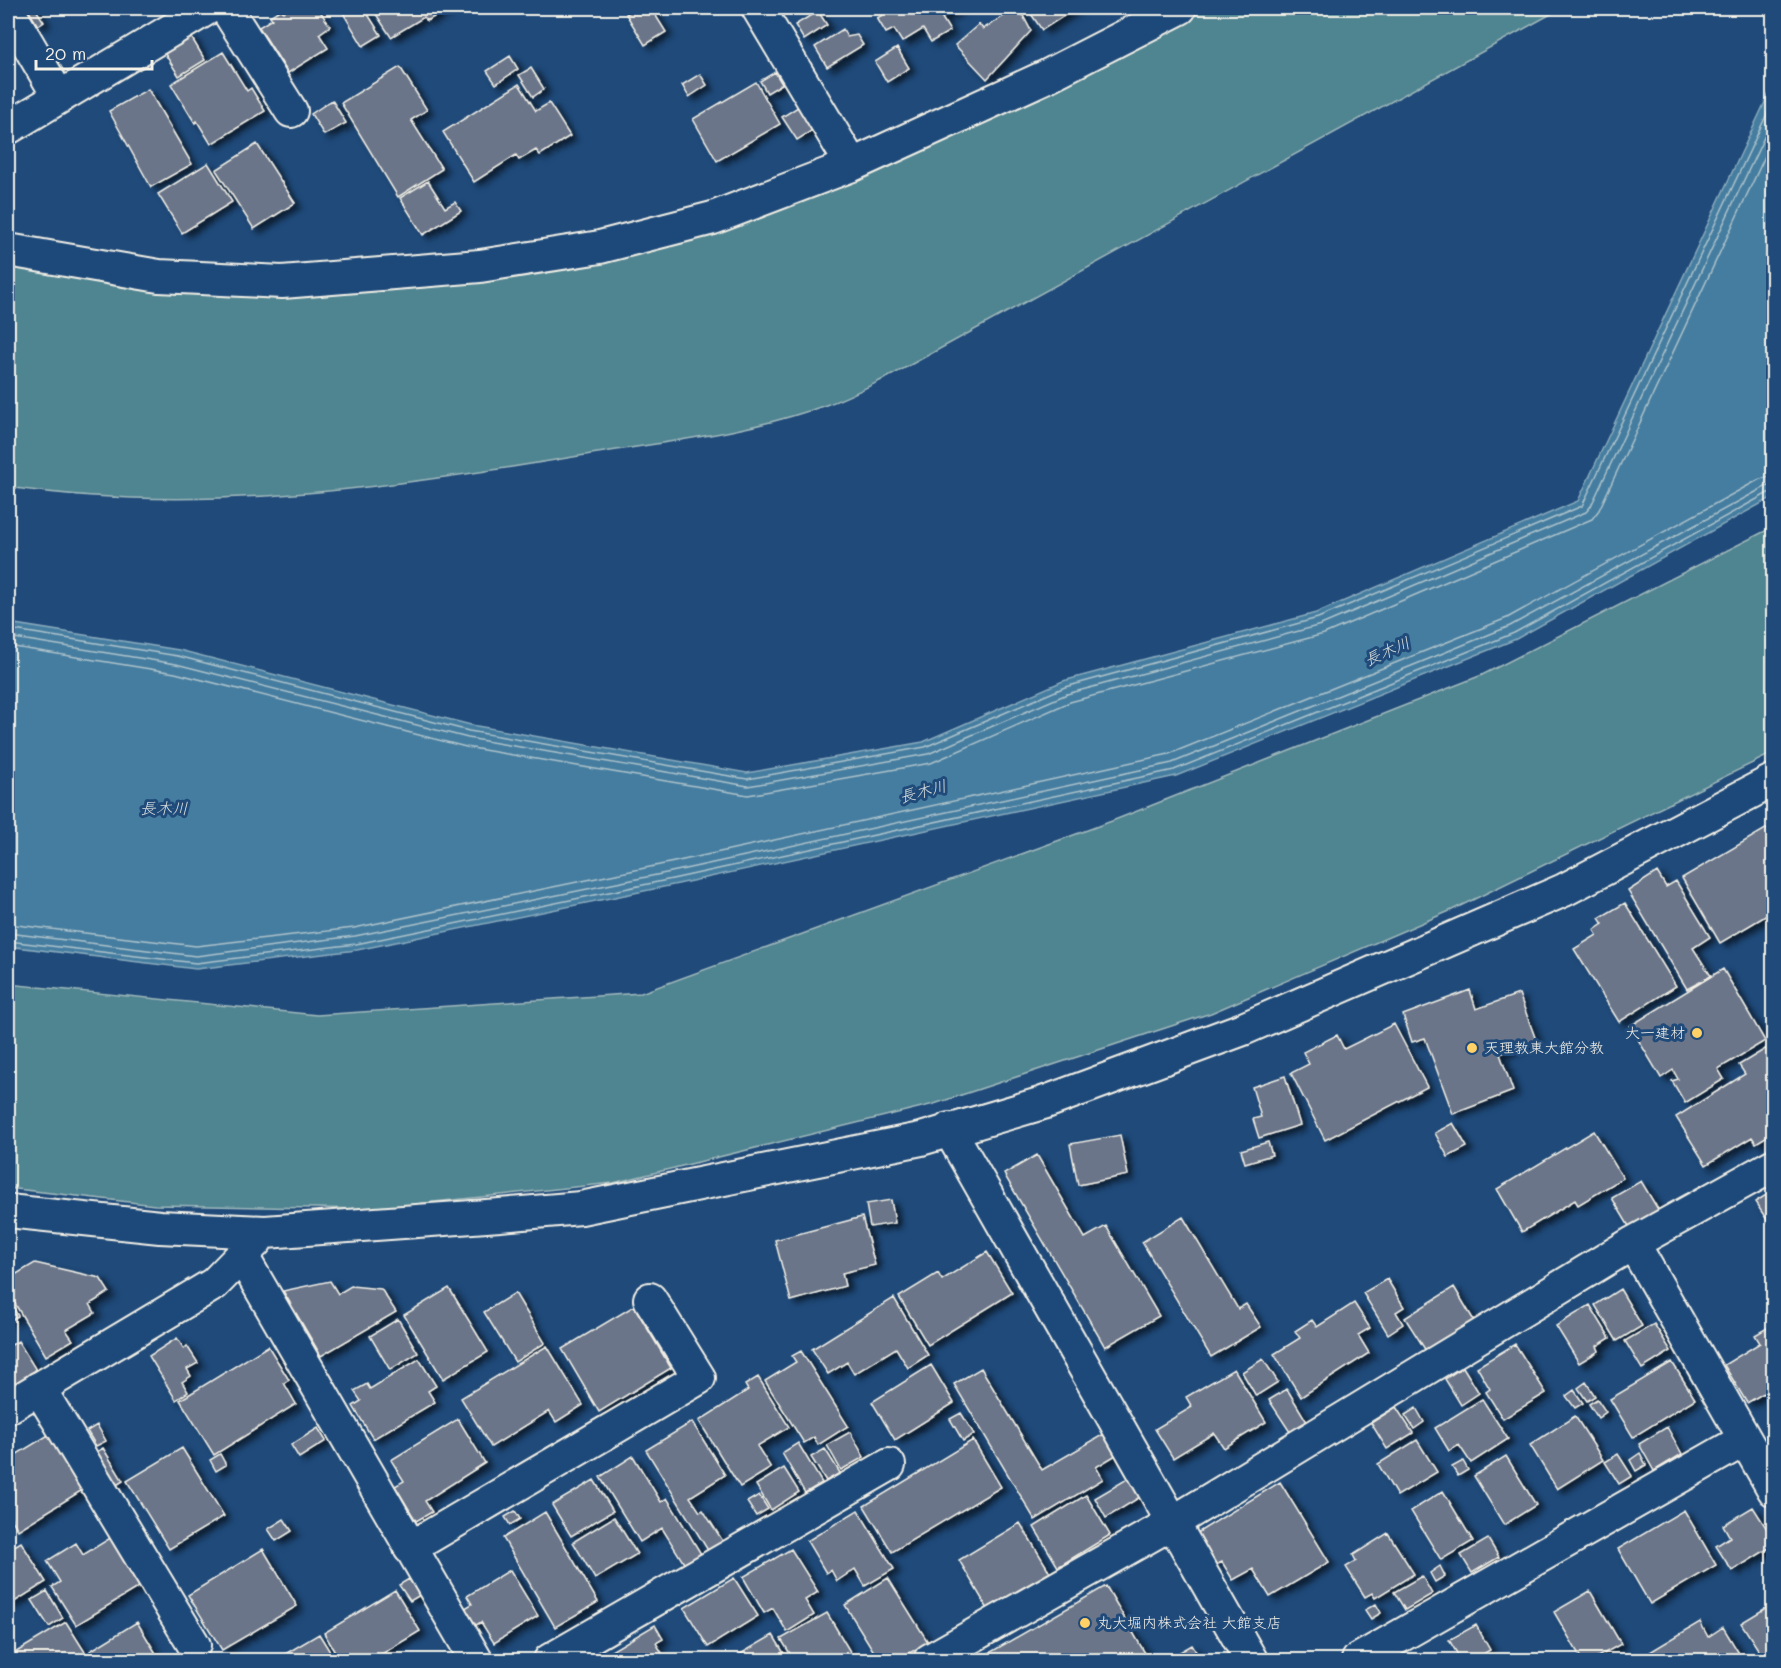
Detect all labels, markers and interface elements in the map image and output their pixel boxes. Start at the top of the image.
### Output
scale bar [36,33,152,71]
text: 20 m [45,41,86,65]
water label: 長木川 [1361,631,1413,670]
water label: 長木川 [897,774,949,807]
water label: 長木川 [140,797,188,818]
place label: 大一建材 [1625,1022,1685,1042]
marker: 大一建材 [1690,1026,1704,1040]
place label: 天理教東大館分教 [1484,1037,1604,1057]
marker: 天理教東大館分教 [1465,1041,1479,1055]
place label: 丸大堀内株式会社 大館支店 [1097,1612,1282,1632]
marker: 丸大堀内株式会社 大館支店 [1078,1616,1092,1630]

